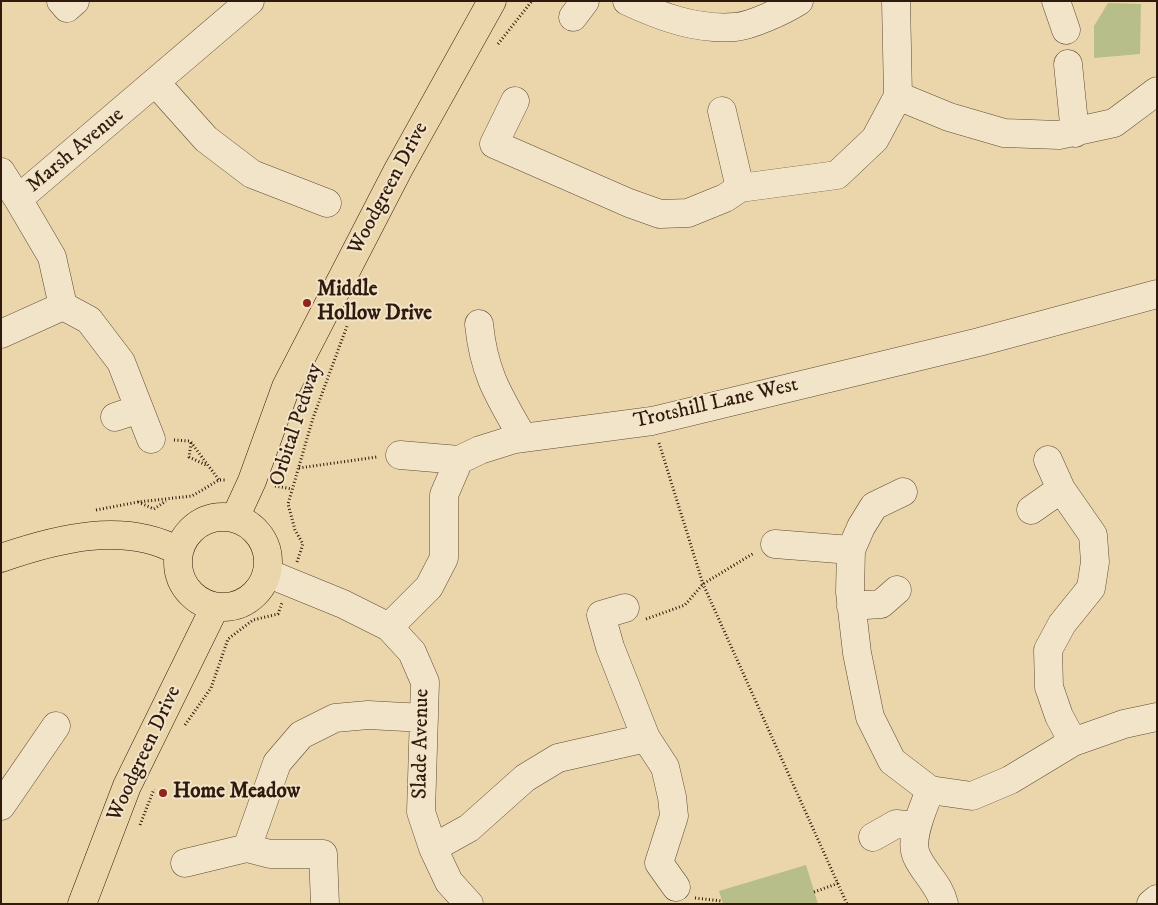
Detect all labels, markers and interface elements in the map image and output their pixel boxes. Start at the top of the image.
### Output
street label: Marsh Avenue [22,103,130,199]
street label: Woodgreen Drive [343,118,435,260]
place label: Middle Hollow Drive [317,278,432,328]
marker: Middle Hollow Drive [301,297,313,309]
street label: Orbital Pedway [265,360,329,490]
street label: Trotshill Lane West [631,373,801,435]
street label: Woodgreen Drive [103,682,187,826]
street label: Slade Avenue [408,689,436,799]
place label: Home Meadow [173,780,300,806]
marker: Home Meadow [157,787,169,799]

